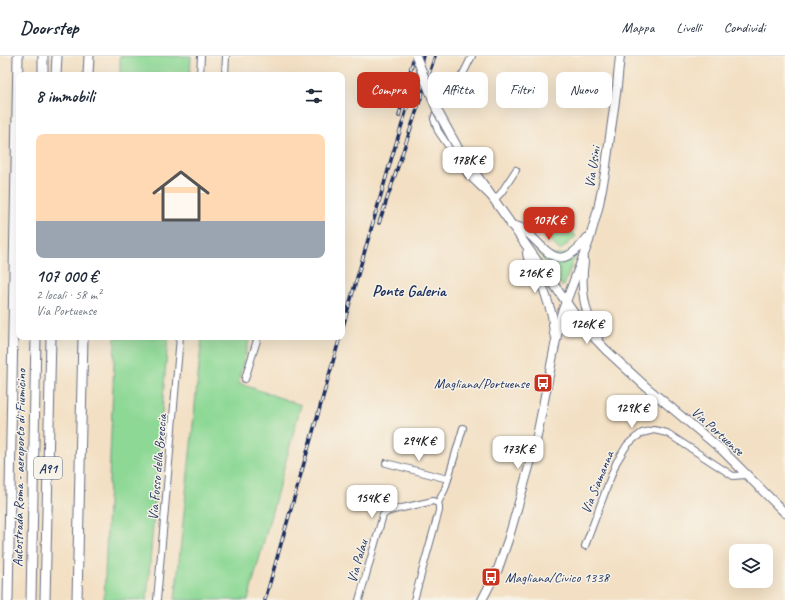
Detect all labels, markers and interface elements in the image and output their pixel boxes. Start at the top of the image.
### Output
text: Doorstep [20,16,78,40]
text: Mappa [622,19,654,36]
text: Livelli [676,19,702,36]
text: Condividi [724,19,765,36]
chip: Compra [357,72,420,108]
chip: Affitta [428,72,488,108]
chip: Filtri [496,72,548,108]
chip: Nuovo [556,72,612,108]
icon: filters [303,85,325,107]
text: 8 immobili [36,86,95,107]
street label: Via Usini [581,143,605,189]
pin: 178K € [435,147,501,181]
text: 178K € [451,152,485,168]
icon: home [145,160,217,232]
pin: 107K € [516,207,582,241]
text: 107K € [532,212,566,228]
pin: 216K € [502,260,568,294]
text: 216K € [518,265,552,281]
text: 107 000 € [36,266,98,287]
district label: Ponte Galeria [372,281,447,301]
text: 2 locali · 58 m² [36,287,101,303]
text: Via Portuense [36,303,96,319]
pin: 126K € [554,311,620,345]
text: 126K € [570,316,604,332]
street label: Autostrada Roma - aeroporto di Fiumicino [9,367,30,567]
bus stop icon: Magliana/Portuense [532,372,554,394]
place label: Magliana/Portuense [434,375,530,392]
pin: 129K € [599,395,665,429]
text: 129K € [616,400,649,416]
street label: Via Portuense [688,403,748,460]
street label: Via Fosso della Breccia [144,412,171,521]
pin: 294K € [386,428,452,462]
text: 294K € [403,433,436,449]
pin: 173K € [485,436,551,470]
text: 173K € [501,441,535,457]
street label: Via Siamanna [577,447,618,516]
road number: A91 [34,457,62,479]
pin: 154K € [339,485,405,519]
text: 154K € [356,490,388,506]
street label: Via Palau [343,537,372,585]
map controls [729,544,773,588]
button: layers [729,544,773,588]
bus stop icon: Magliana/Civico 1338 [480,566,502,588]
place label: Magliana/Civico 1338 [505,569,611,586]

